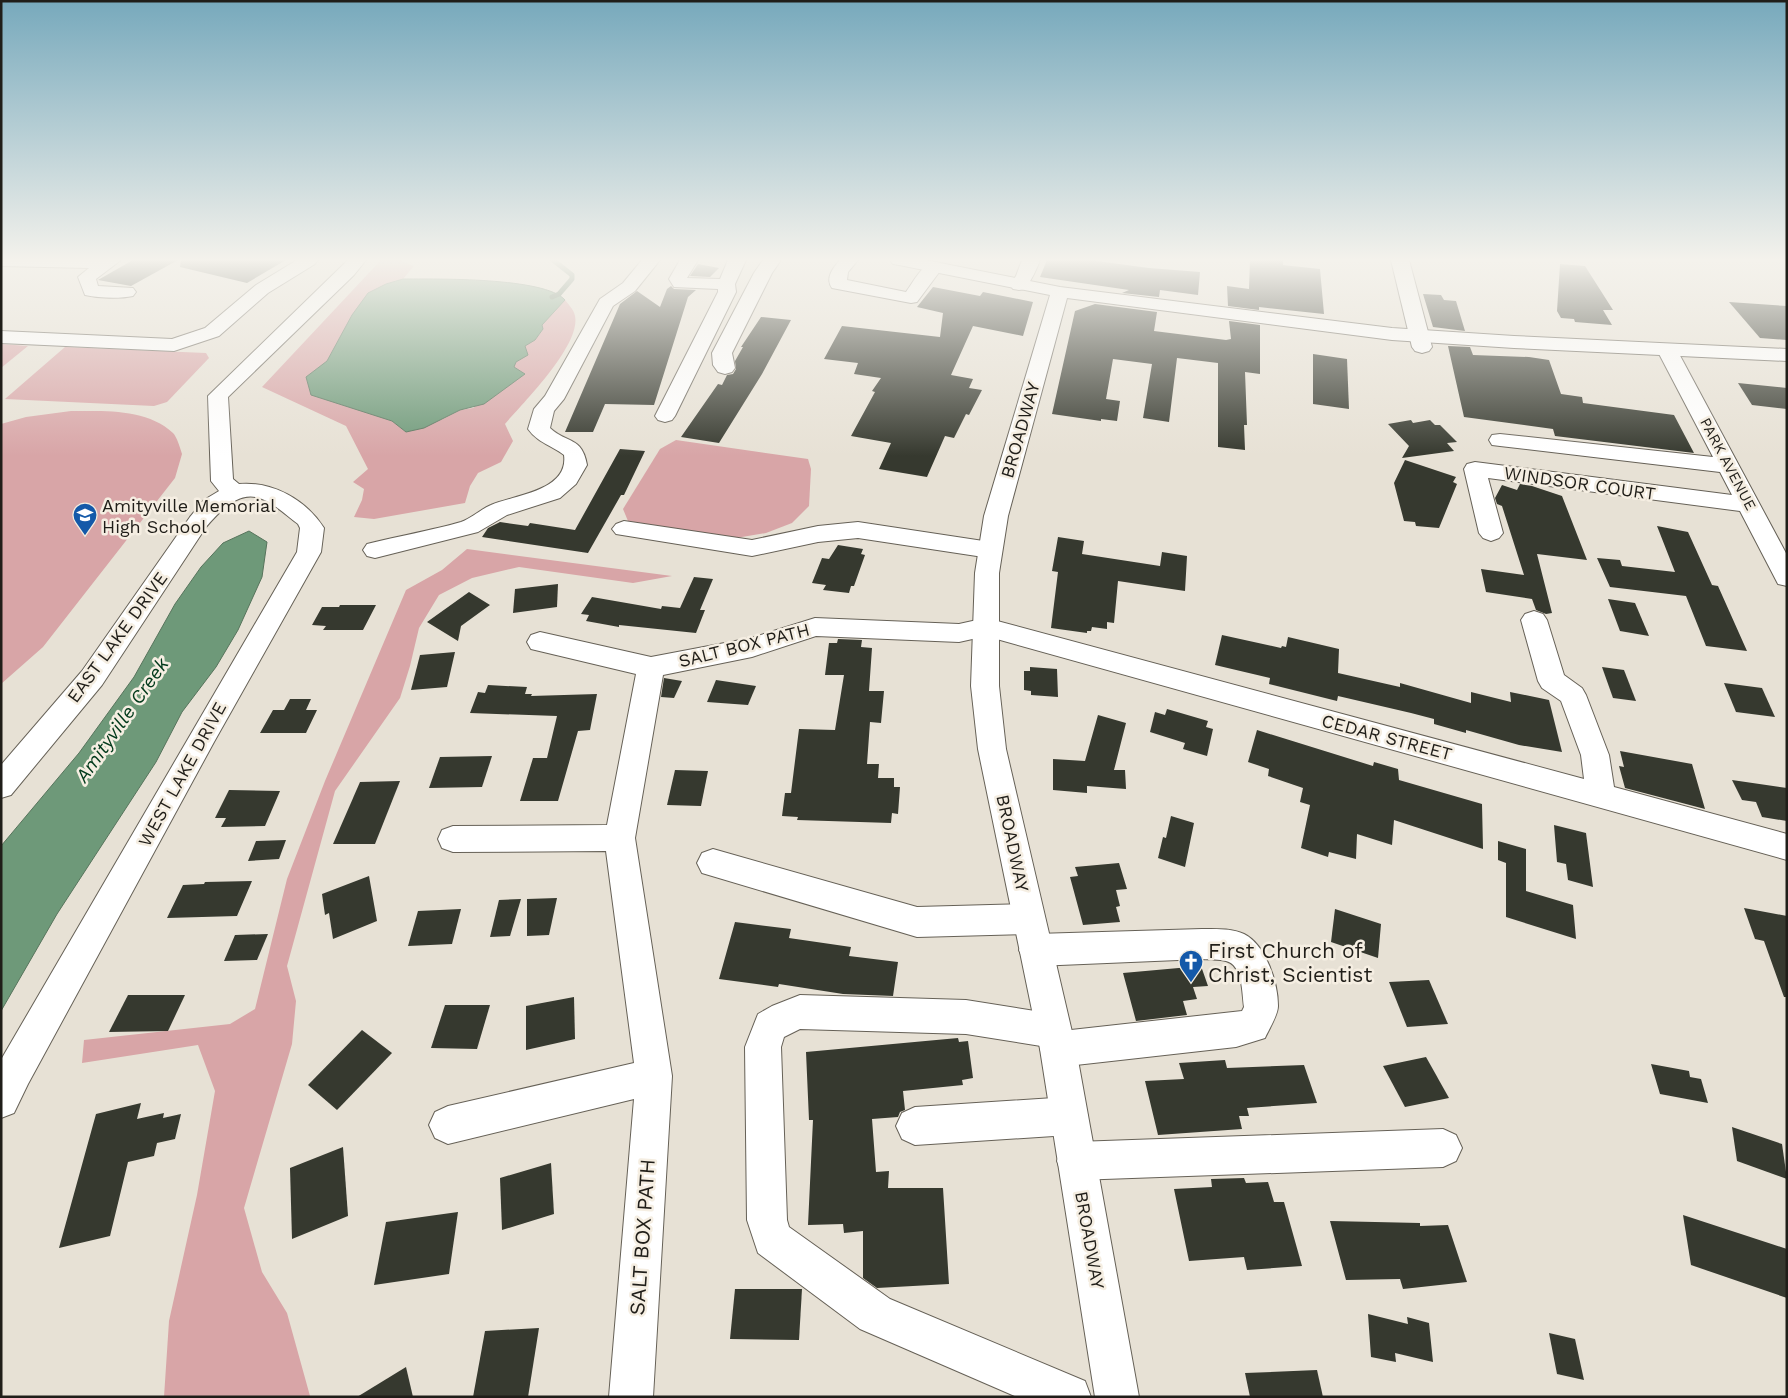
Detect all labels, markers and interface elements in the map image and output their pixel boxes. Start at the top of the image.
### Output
street label: BROADWAY [996,379,1044,480]
street label: PARK AVENUE [1696,415,1760,513]
street label: WINDSOR COURT [1503,462,1657,504]
place label: Amityville Memorial High School [102,495,276,537]
school or university icon: Amityville Memorial High School [72,502,98,536]
street label: EAST LAKE DRIVE [63,568,171,706]
street label: SALT BOX PATH [676,619,812,671]
water label: Amityville Creek [70,653,174,788]
street label: WEST LAKE DRIVE [134,698,230,850]
street label: CEDAR STREET [1320,710,1455,765]
street label: BROADWAY [992,792,1034,894]
place label: First Church of Christ, Scientist [1208,938,1372,987]
church icon: First Church of Christ, Scientist [1178,949,1204,983]
street label: SALT BOX PATH [624,1158,660,1316]
street label: BROADWAY [1071,1189,1109,1291]

